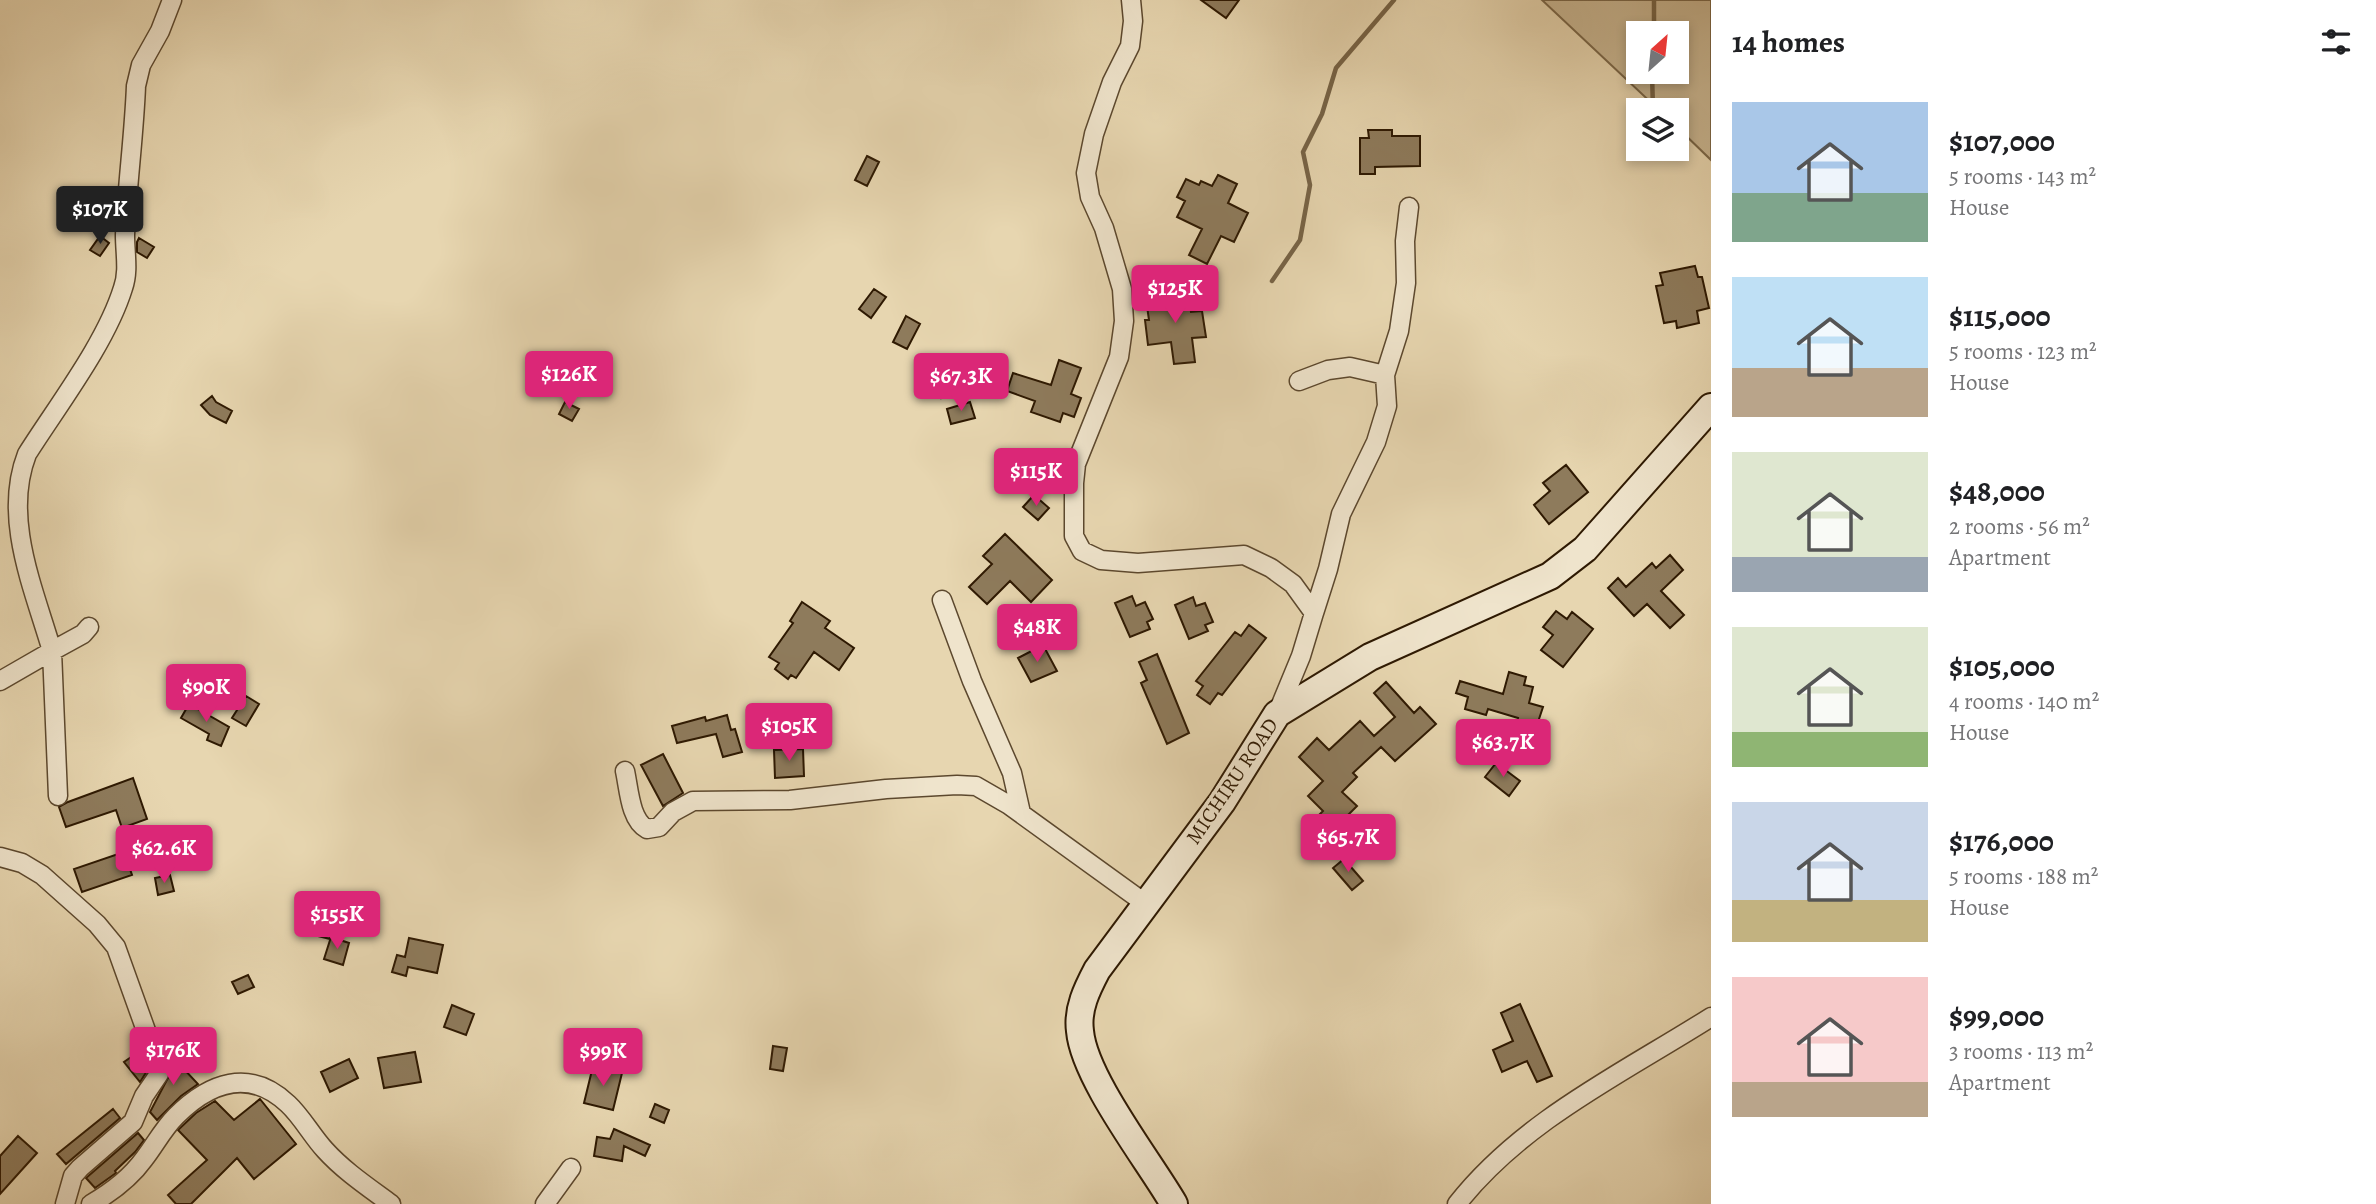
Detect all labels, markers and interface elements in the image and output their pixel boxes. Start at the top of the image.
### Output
north arrow [1626,21,1689,84]
map controls [1626,21,1689,161]
text: 14 homes [1732,22,1845,62]
icon: filters [2317,23,2355,61]
button: layers [1626,98,1689,161]
text: $107,000 [1949,121,2055,161]
icon: home [1788,130,1872,214]
text: 5 rooms · 143 m² [1949,161,2096,192]
pin: $107K [51,187,149,246]
text: House [1949,192,2009,223]
text: $107K [72,193,128,224]
pin: $125K [1126,266,1224,325]
text: $125K [1148,272,1203,303]
text: $115,000 [1949,296,2051,336]
icon: home [1788,305,1872,389]
text: 5 rooms · 123 m² [1949,336,2097,367]
pin: $126K [520,352,618,411]
pin: $67.3K [904,354,1018,413]
text: $126K [541,358,597,389]
text: $67.3K [930,360,992,391]
text: House [1949,367,2009,398]
pin: $115K [987,448,1085,508]
text: $115K [1010,455,1062,486]
text: $48,000 [1949,471,2045,511]
icon: home [1788,480,1872,564]
text: 2 rooms · 56 m² [1949,511,2090,542]
text: Apartment [1949,542,2051,573]
pin: $48K [996,604,1078,664]
text: $48K [1013,611,1061,642]
text: $105,000 [1949,646,2055,686]
icon: home [1788,655,1872,739]
pin: $90K [165,664,247,724]
text: $90K [182,671,230,702]
text: 4 rooms · 140 m² [1949,686,2099,717]
pin: $105K [740,704,838,763]
text: $105K [761,710,817,741]
street label: MICHIRU ROAD [1179,712,1285,850]
text: House [1949,717,2009,748]
pin: $63.7K [1446,720,1560,779]
text: $63.7K [1472,726,1534,757]
pin: $65.7K [1291,814,1405,874]
text: $65.7K [1317,821,1379,852]
text: $176,000 [1949,821,2054,861]
pin: $62.6K [107,826,221,885]
icon: home [1788,830,1872,914]
text: $62.6K [132,832,196,863]
text: 5 rooms · 188 m² [1949,861,2098,892]
pin: $155K [288,892,386,951]
text: House [1949,892,2009,923]
text: $155K [310,898,364,929]
text: $99,000 [1949,996,2044,1036]
icon: home [1788,1005,1872,1089]
pin: $176K [124,1028,222,1087]
pin: $99K [562,1028,644,1088]
text: $176K [146,1034,200,1065]
text: $99K [579,1035,627,1066]
text: 3 rooms · 113 m² [1949,1036,2093,1067]
text: Apartment [1949,1067,2051,1098]

